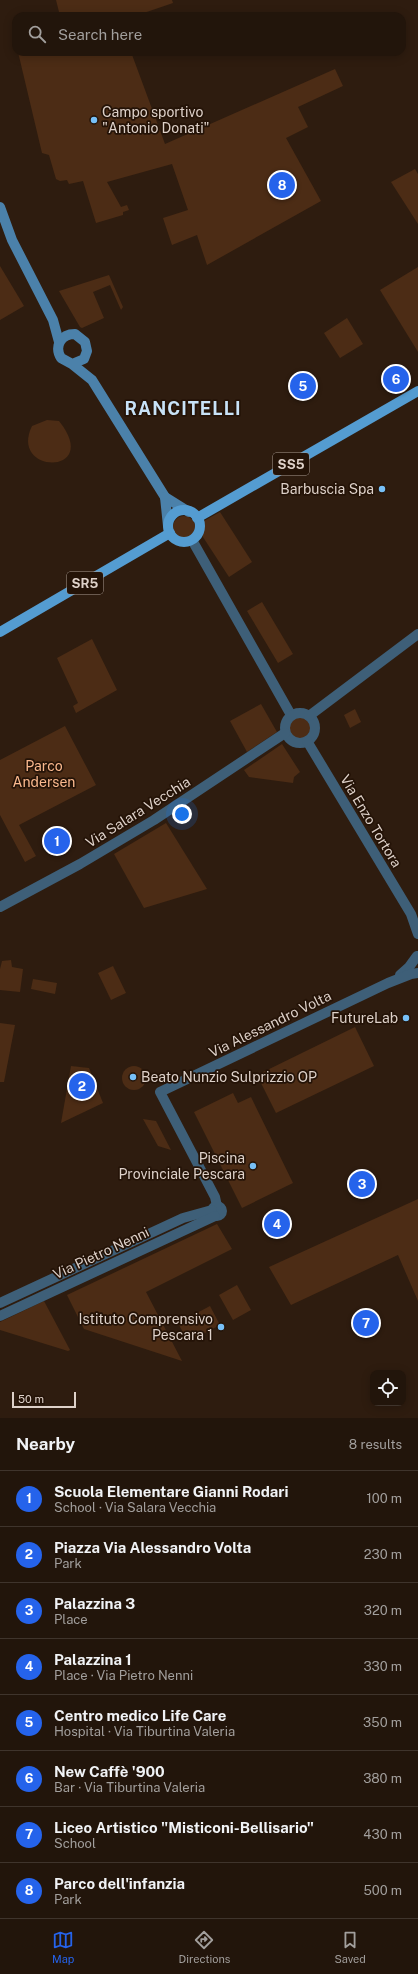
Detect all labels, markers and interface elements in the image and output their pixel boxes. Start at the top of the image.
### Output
search box [12,12,406,56]
icon: search [26,23,48,45]
text: Search here [58,26,142,43]
place label: Campo sportivo "Antonio Donati" [102,104,210,136]
marker: Campo sportivo "Antonio Donati" [89,115,99,125]
pin: 8 [269,170,295,200]
pin: 6 [383,364,409,394]
pin: 5 [290,371,316,401]
district label: RANCITELLI [124,398,242,419]
road number: SS5 [273,453,309,475]
place label: Barbuscia Spa [280,481,374,497]
marker: Barbuscia Spa [377,484,387,494]
road number: SR5 [67,572,103,594]
park label: Parco Andersen [13,758,75,790]
street label: Via Enzo Tortora [337,772,405,870]
street label: Via Salara Vecchia [83,773,193,851]
your location [172,804,192,824]
pin: 1 [44,826,70,856]
street label: Via Alessandro Volta [206,987,334,1061]
place label: FutureLab [331,1010,398,1026]
marker: FutureLab [401,1013,411,1023]
place label: Beato Nunzio Sulprizzio OP [141,1069,317,1085]
pin: 2 [69,1071,95,1101]
marker: Beato Nunzio Sulprizzio OP [128,1072,138,1082]
place label: Piscina Provinciale Pescara [118,1150,245,1182]
marker: Piscina Provinciale Pescara [248,1161,258,1171]
pin: 3 [349,1169,375,1199]
pin: 4 [264,1209,290,1239]
street label: Via Pietro Nenni [50,1224,152,1282]
pin: 7 [353,1308,379,1338]
place label: Istituto Comprensivo Pescara 1 [79,1311,213,1343]
marker: Istituto Comprensivo Pescara 1 [216,1322,226,1332]
map controls [370,1370,406,1406]
button: locate [370,1370,406,1406]
scale bar [12,1390,76,1409]
text: 50 m [18,1393,44,1405]
text: Nearby [16,1434,75,1454]
text: 8 results [349,1437,402,1452]
text: Scuola Elementare Gianni Rodari [54,1483,289,1500]
text: 1 [26,1491,32,1506]
text: 100 m [366,1491,402,1506]
text: School · Via Salara Vecchia [54,1500,216,1515]
text: Piazza Via Alessandro Volta [54,1539,251,1556]
text: 2 [25,1547,33,1562]
text: 230 m [364,1547,402,1562]
text: Park [54,1556,82,1571]
text: Palazzina 3 [54,1595,135,1612]
text: 3 [25,1603,33,1618]
text: 320 m [364,1603,402,1618]
text: Place [54,1612,88,1627]
text: Palazzina 1 [54,1651,132,1668]
text: 4 [25,1659,33,1674]
text: 330 m [363,1659,402,1674]
text: Place · Via Pietro Nenni [54,1668,193,1683]
text: Centro medico Life Care [54,1707,226,1724]
text: 5 [25,1715,33,1730]
text: 350 m [363,1715,402,1730]
text: Hospital · Via Tiburtina Valeria [54,1724,235,1739]
text: New Caffè '900 [54,1763,165,1780]
text: 6 [25,1771,33,1786]
text: 380 m [363,1771,402,1786]
text: Bar · Via Tiburtina Valeria [54,1780,205,1795]
text: Liceo Artistico "Misticoni-Bellisario" [54,1819,314,1836]
text: 7 [25,1827,33,1842]
text: 430 m [363,1827,402,1842]
text: School [54,1836,96,1851]
text: Parco dell'infanzia [54,1875,185,1892]
text: 8 [25,1883,33,1898]
text: 500 m [363,1883,402,1898]
text: Park [54,1892,82,1907]
tab: Map [52,1929,74,1965]
tab: Directions [179,1929,230,1965]
tab: Saved [334,1929,366,1965]

